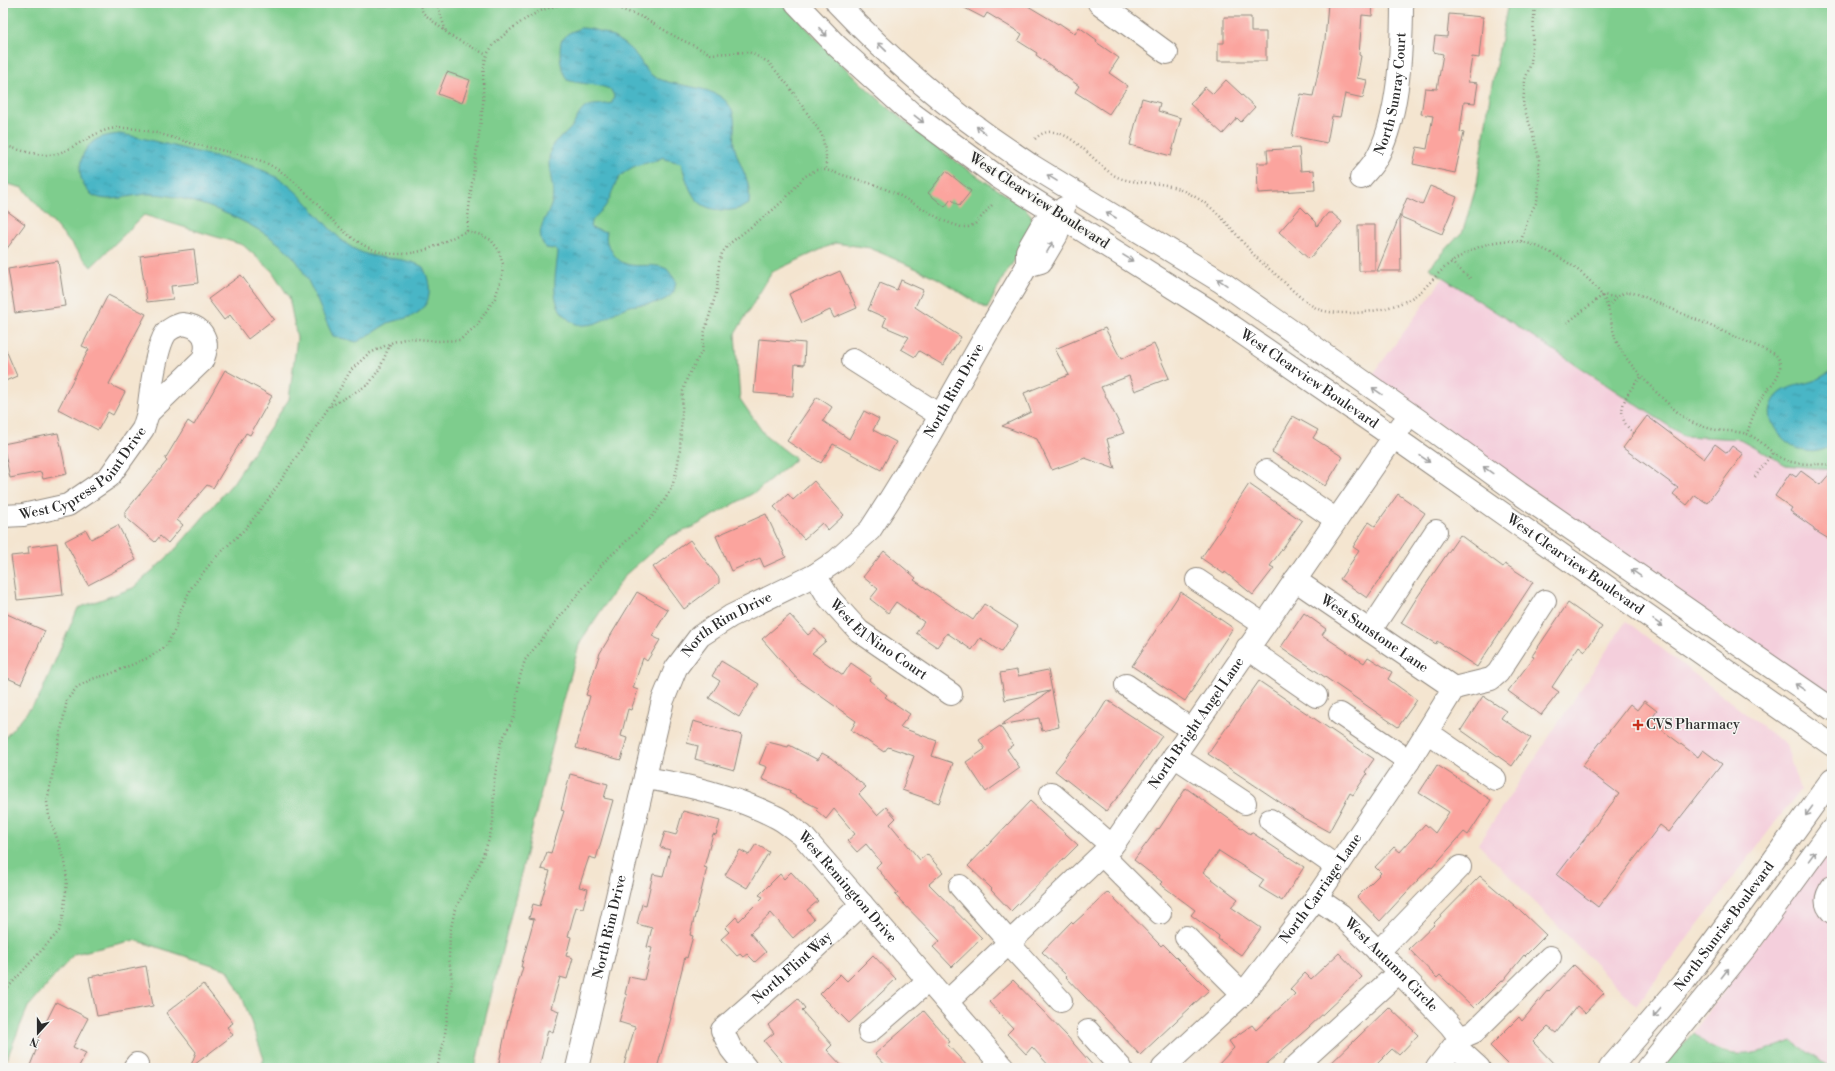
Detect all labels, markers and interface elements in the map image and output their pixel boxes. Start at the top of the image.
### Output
one-way arrow [818,26,827,36]
street label: North Sunray Court [1370,32,1411,158]
one-way arrow [877,43,887,52]
one-way arrow [913,115,924,123]
one-way arrow [976,126,987,135]
street label: West Clearview Boulevard [965,148,1112,253]
one-way arrow [1046,174,1058,182]
one-way arrow [1105,210,1117,218]
one-way arrow [1047,241,1055,253]
one-way arrow [1122,254,1133,262]
one-way arrow [1216,278,1228,286]
street label: West Clearview Boulevard [1236,325,1382,433]
street label: North Rim Drive [920,340,988,441]
one-way arrow [1372,387,1383,395]
street label: West Cypress Point Drive [17,423,151,525]
one-way arrow [1420,455,1431,463]
one-way arrow [1482,466,1493,474]
street label: West Clearview Boulevard [1502,509,1647,619]
one-way arrow [1630,569,1641,577]
street label: North Rim Drive [678,588,775,661]
street label: West Sunstone Lane [1316,590,1432,677]
street label: West El Nino Court [825,595,931,684]
one-way arrow [1652,619,1663,627]
street label: North Bright Angel Lane [1145,654,1248,793]
one-way arrow [1795,683,1806,691]
place label: CVS Pharmacy [1646,716,1740,734]
marker: CVS Pharmacy [1633,720,1643,730]
one-way arrow [1805,805,1813,816]
street label: West Remington Drive [793,827,900,947]
street label: North Carriage Lane [1276,830,1366,947]
one-way arrow [1808,851,1816,862]
street label: North Sunrise Boulevard [1671,858,1778,995]
street label: North Rim Drive [589,873,631,981]
street label: West Autumn Circle [1340,914,1442,1016]
street label: North Flint Way [749,928,836,1008]
one-way arrow [1721,967,1730,978]
one-way arrow [1653,1007,1662,1018]
north arrow [18,1013,58,1053]
text: N [28,1033,41,1049]

